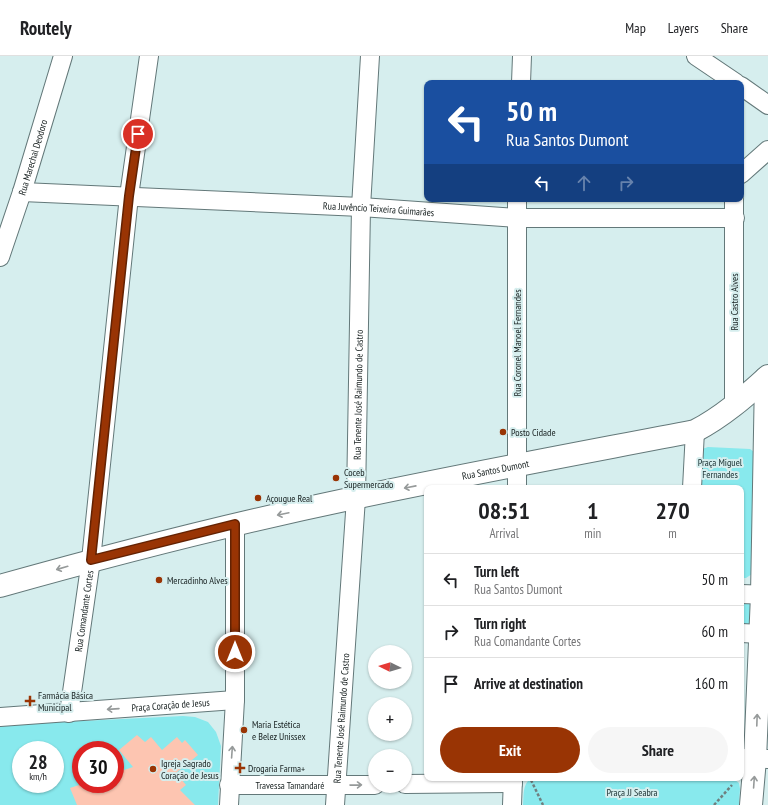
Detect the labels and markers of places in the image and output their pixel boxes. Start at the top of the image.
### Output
pin [121,117,155,151]
place label: Posto Cidade [511,426,556,439]
marker: Posto Cidade [498,427,508,437]
place label: Coceb Supermercado [344,466,393,491]
marker: Coceb Supermercado [331,473,341,483]
place label: Açougue Real [266,492,313,505]
marker: Açougue Real [253,493,263,503]
place label: Mercadinho Alves [167,574,228,587]
marker: Mercadinho Alves [154,575,164,585]
place label: Farmácia Básica Municipal [38,689,93,714]
marker: Farmácia Básica Municipal [25,696,35,706]
place label: Maria Estética e Belez Unissex [252,718,306,743]
marker: Maria Estética e Belez Unissex [239,725,249,735]
place label: Igreja Sagrado Coração de Jesus [161,757,219,782]
place label: Drogaria Farma+ [248,762,305,775]
marker: Drogaria Farma+ [235,763,245,773]
marker: Igreja Sagrado Coração de Jesus [148,764,158,774]

